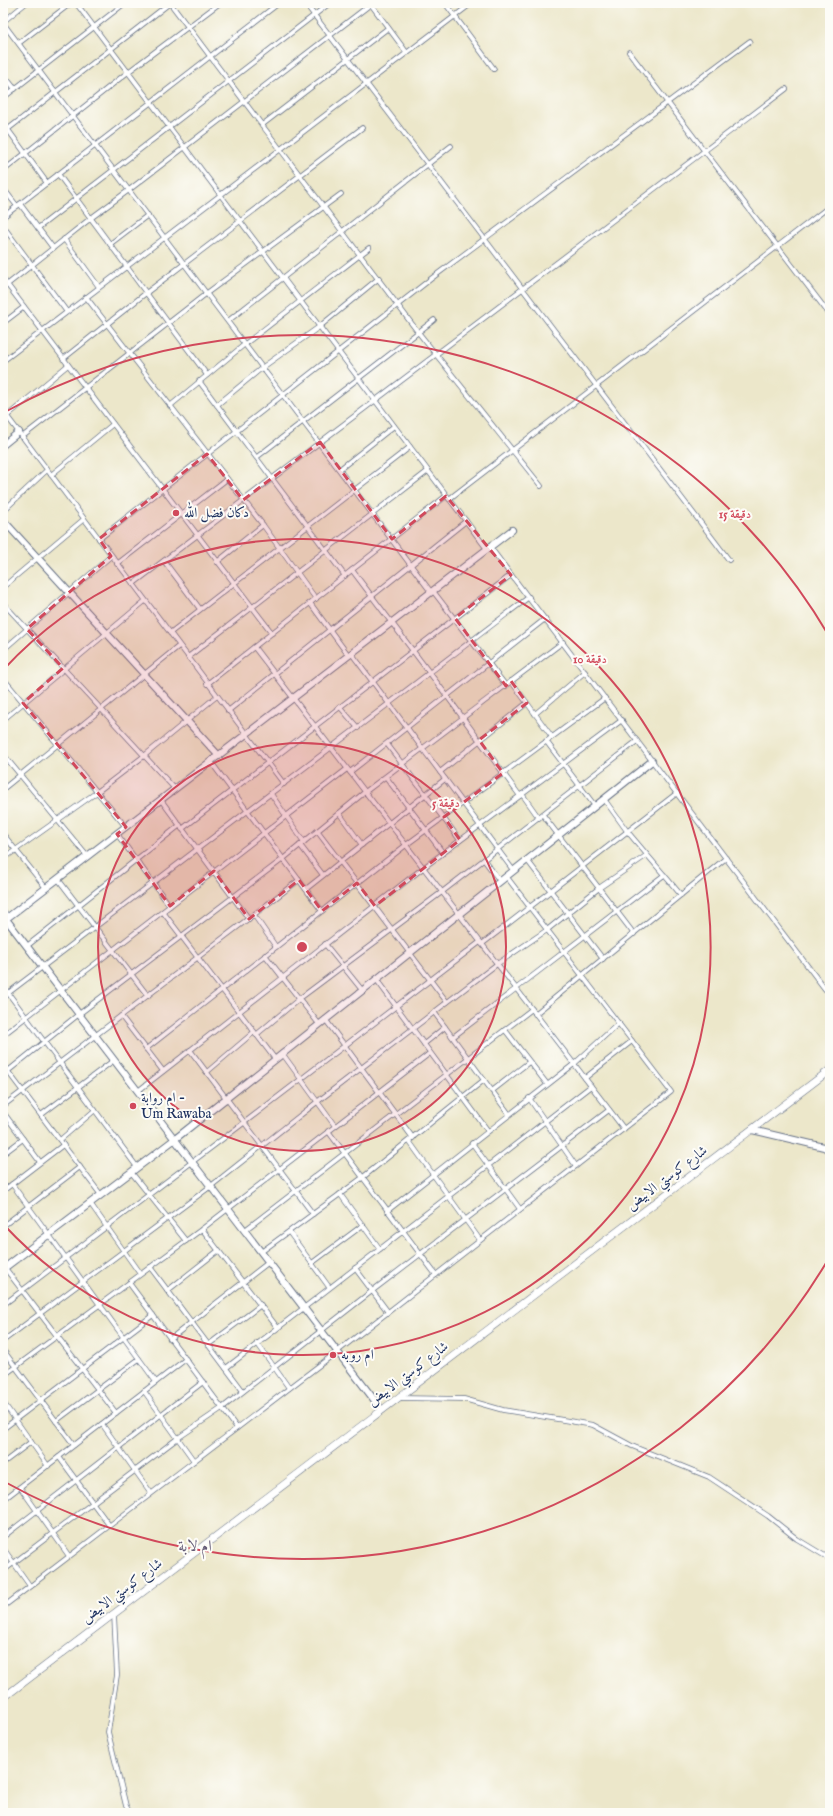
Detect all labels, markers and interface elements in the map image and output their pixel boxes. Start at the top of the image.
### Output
place label: دكان فضل الله [184,501,249,523]
text: 15 دقيقة [719,507,751,522]
marker: دكان فضل الله [171,508,181,518]
text: 10 دقيقة [573,652,607,667]
text: 5 دقيقة [432,796,460,811]
centre of rings [295,940,309,954]
place label: ام روابة - Um Rawaba [141,1089,213,1123]
marker: ام روابة - Um Rawaba [128,1101,138,1111]
street label: شارع كوستي الابيض [623,1142,713,1217]
street label: شارع كوستي الابيض [364,1338,454,1413]
place label: ام روبه [341,1346,374,1367]
marker: ام روبه [328,1350,338,1360]
district label: ام لابة [178,1537,212,1560]
street label: شارع كوستي الابيض [78,1555,168,1630]

